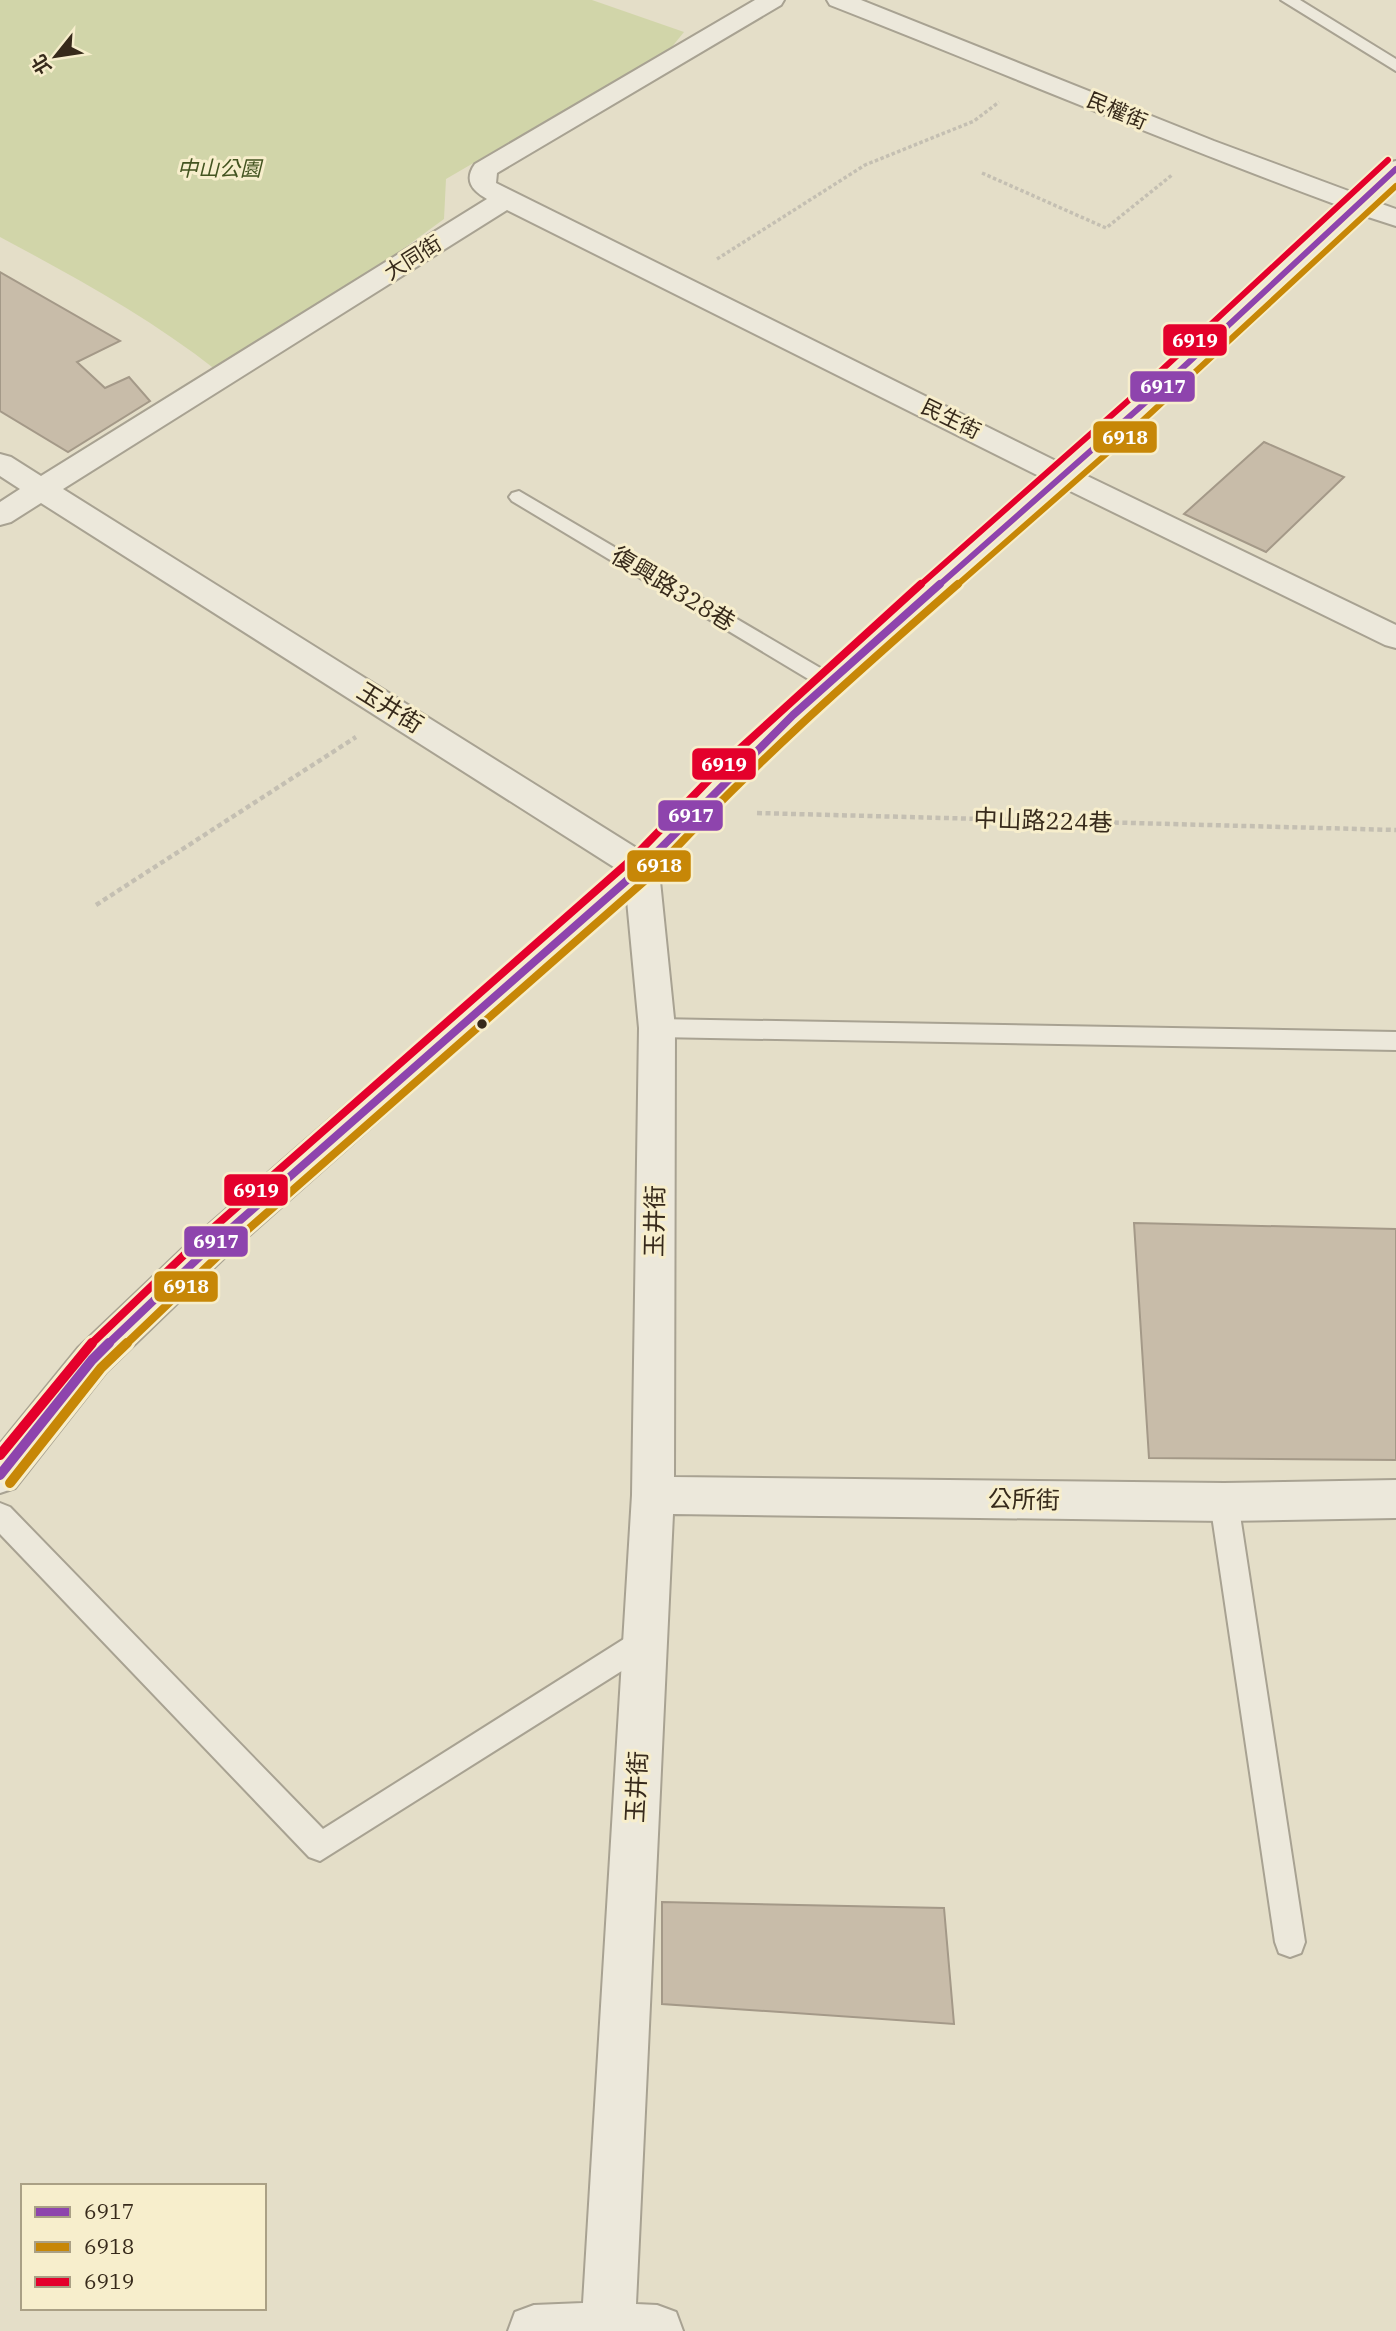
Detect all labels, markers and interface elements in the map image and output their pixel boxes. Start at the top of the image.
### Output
north arrow [21,21,91,91]
text: 北 [26,50,56,79]
street label: 民權街 [1083,85,1152,135]
park label: 中山公園 [177,154,264,182]
street label: 大同街 [378,229,447,286]
line badge: 6919 [1162,323,1228,357]
text: 6919 [1172,328,1218,352]
line badge: 6917 [1129,370,1196,403]
text: 6917 [1140,374,1186,398]
street label: 民生街 [917,392,986,444]
line badge: 6918 [1092,420,1158,454]
text: 6918 [1102,425,1148,449]
street label: 復興路328巷 [606,539,741,638]
street label: 玉井街 [352,675,430,740]
line badge: 6919 [691,747,757,781]
text: 6919 [701,752,747,776]
line badge: 6917 [657,799,724,832]
street label: 中山路224巷 [973,802,1113,838]
text: 6917 [668,803,714,827]
line badge: 6918 [626,849,692,883]
text: 6918 [636,853,682,877]
unlabelled marker [475,1017,489,1031]
line badge: 6919 [223,1173,289,1207]
text: 6919 [233,1178,279,1202]
street label: 玉井街 [637,1185,671,1257]
line badge: 6917 [183,1225,249,1258]
text: 6917 [193,1229,239,1253]
line badge: 6918 [153,1270,219,1303]
text: 6918 [163,1274,209,1298]
street label: 公所街 [988,1482,1060,1516]
street label: 玉井街 [618,1750,654,1824]
legend [21,2184,266,2310]
text: 6917 [84,2197,134,2225]
text: 6918 [84,2232,134,2260]
text: 6919 [84,2267,134,2295]

